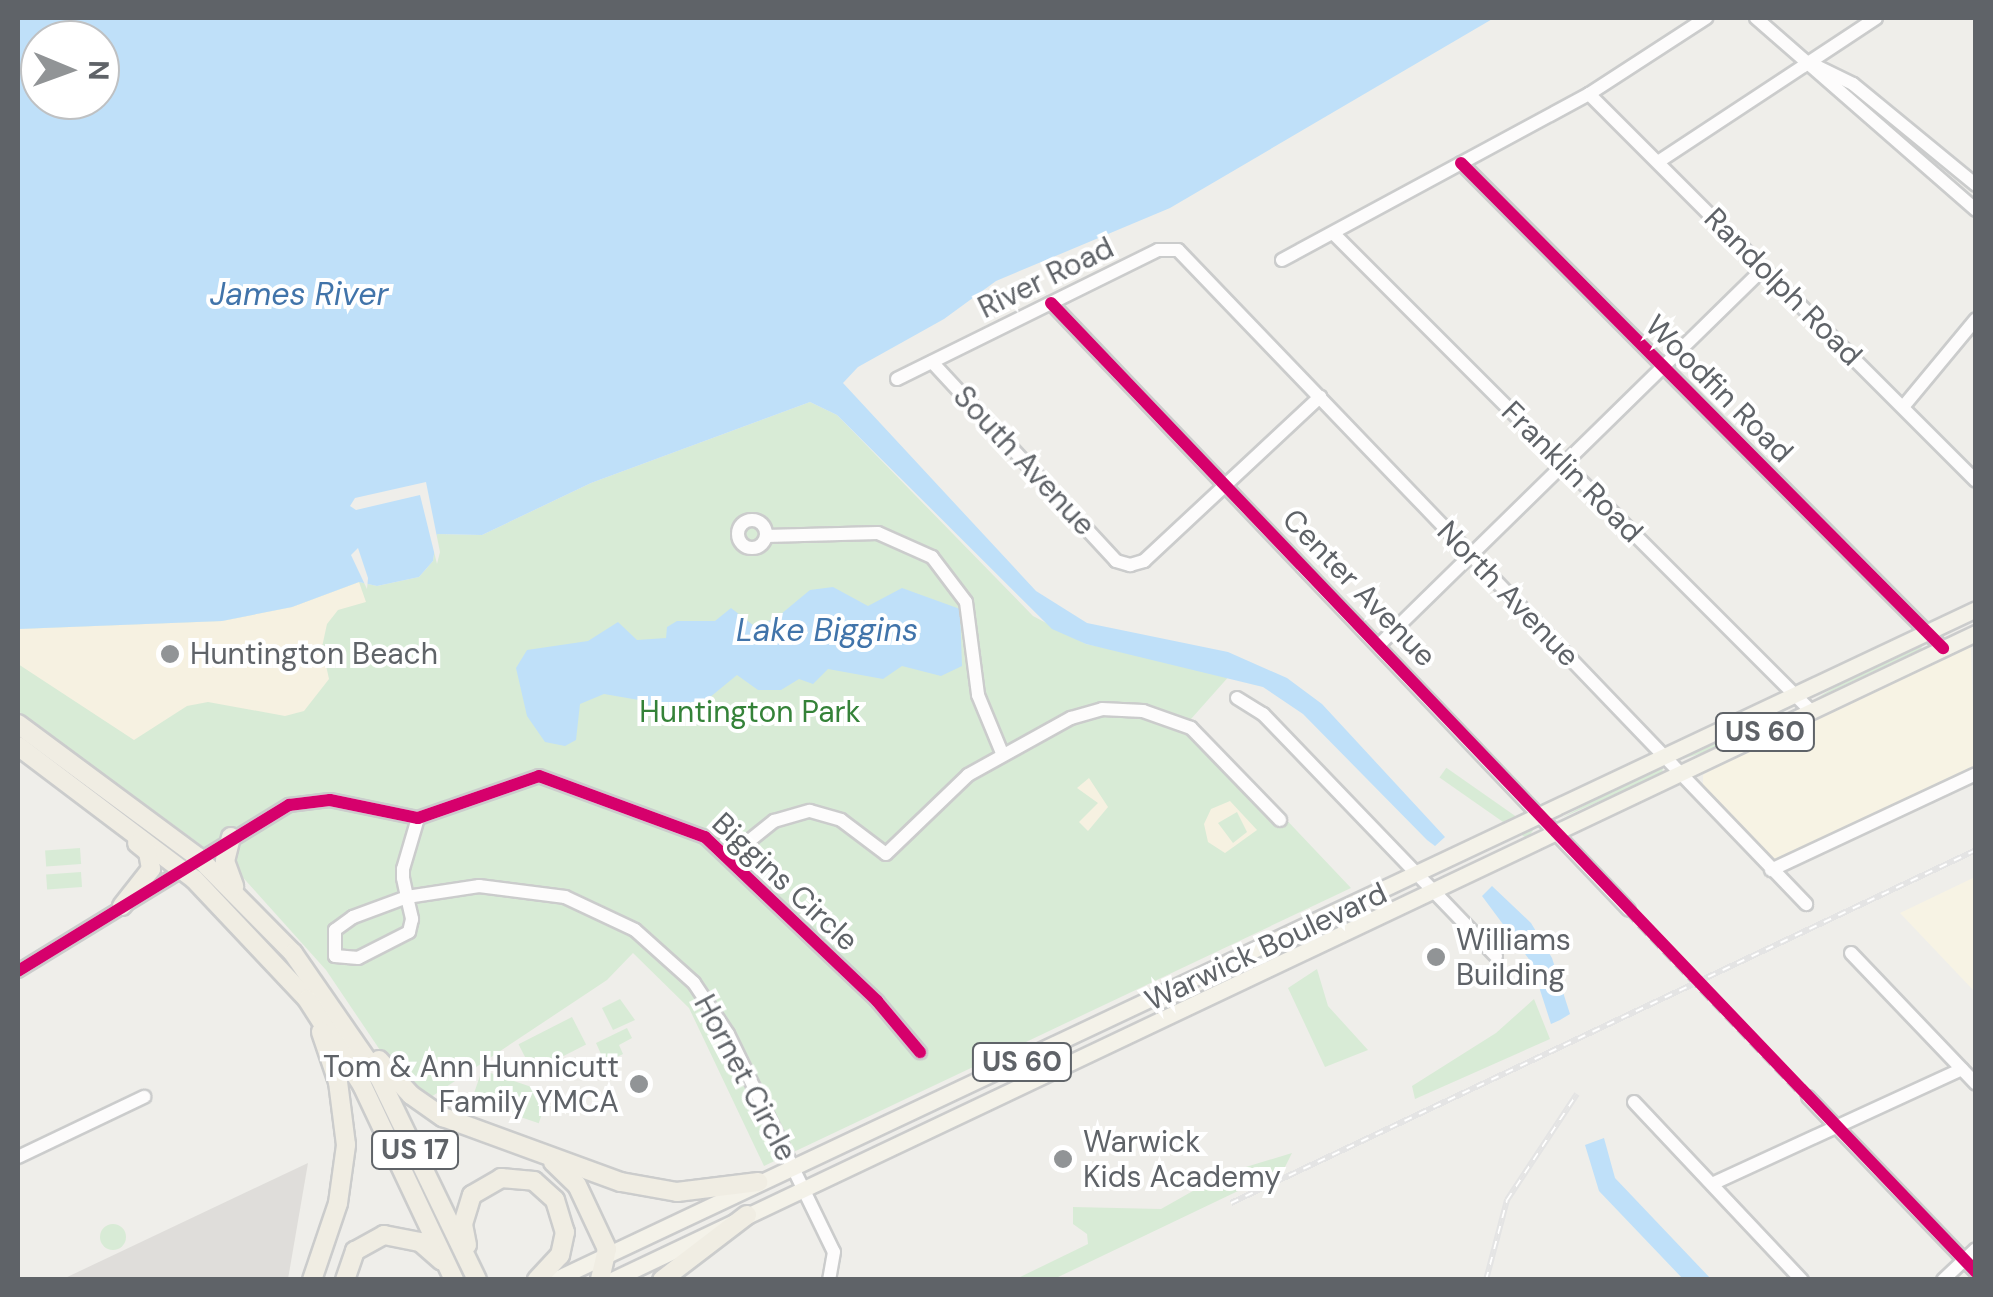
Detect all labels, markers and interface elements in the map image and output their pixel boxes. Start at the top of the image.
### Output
north arrow [20,20,120,120]
text: N [80,60,117,81]
street label: Randolph Road [1697,201,1869,373]
street label: River Road [972,230,1120,326]
water label: James River [210,275,388,313]
street label: Woodfin Road [1638,308,1800,470]
street label: South Avenue [946,379,1102,543]
street label: Franklin Road [1494,394,1650,550]
street label: Center Avenue [1275,502,1443,674]
street label: North Avenue [1430,514,1586,674]
water label: Lake Biggins [736,611,918,649]
place label: Huntington Beach [190,636,438,672]
marker: Huntington Beach [159,643,181,665]
park label: Huntington Park [639,694,861,730]
road number: US 60 [1712,709,1818,755]
street label: Biggins Circle [705,805,865,959]
street label: Warwick Boulevard [1140,875,1392,1019]
place label: Williams Building [1456,922,1571,992]
marker: Williams Building [1425,946,1447,968]
street label: Hornet Circle [686,989,804,1167]
road number: US 60 [970,1039,1074,1085]
place label: Tom & Ann Hunnicutt Family YMCA [323,1049,619,1120]
marker: Tom & Ann Hunnicutt Family YMCA [628,1073,650,1095]
place label: Warwick Kids Academy [1083,1124,1281,1194]
road number: US 17 [370,1127,460,1173]
marker: Warwick Kids Academy [1052,1148,1074,1170]

